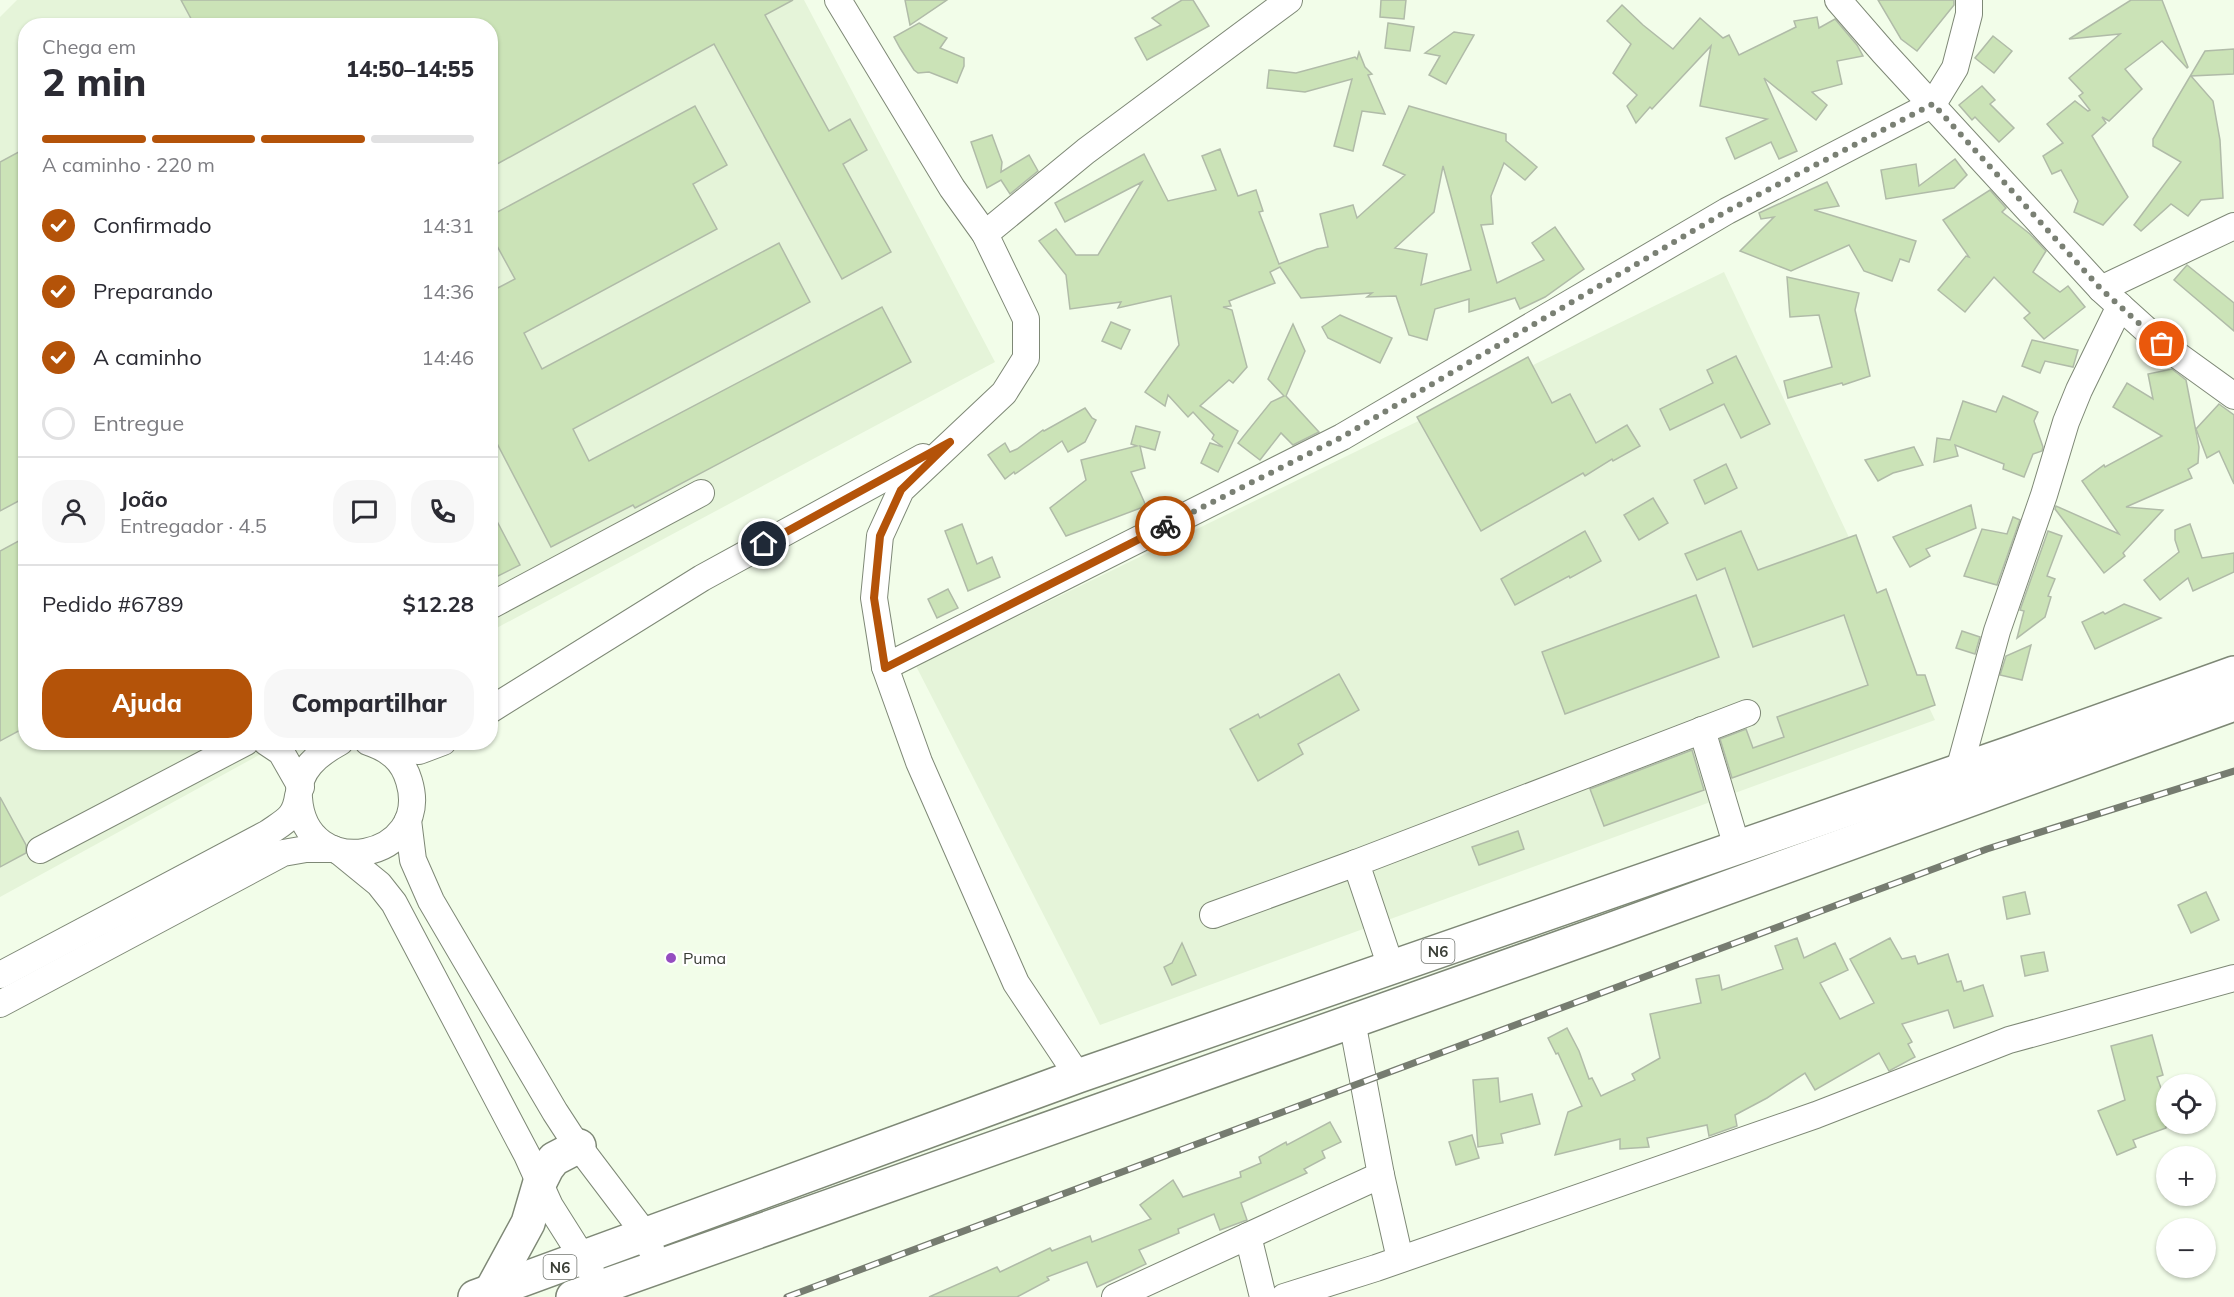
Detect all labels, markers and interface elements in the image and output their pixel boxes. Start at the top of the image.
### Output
text: Chega em [42,34,136,59]
text: 14:50–14:55 [346,55,474,83]
text: 2 min [42,57,147,106]
text: A caminho · 220 m [42,152,215,177]
icon: check [42,209,75,242]
text: Confirmado [93,211,212,239]
text: 14:31 [421,213,474,238]
icon: check [42,275,75,308]
text: Preparando [93,277,213,305]
text: 14:36 [421,279,474,304]
pin [2136,318,2187,369]
icon: bag [2145,327,2178,360]
icon: check [42,341,75,374]
text: A caminho [93,343,202,371]
text: 14:46 [421,345,474,370]
text: Entregue [93,409,184,437]
button: person [42,480,105,543]
button: chat [333,480,396,543]
button: phone [411,480,474,543]
text: João [120,485,168,513]
courier [1135,496,1195,556]
icon: bike [1149,510,1182,543]
text: Entregador · 4.5 [120,513,267,538]
pin [738,518,789,569]
icon: home [747,527,780,560]
text: Pedido #6789 [42,590,184,618]
text: $12.28 [403,590,474,618]
button: Ajuda [42,669,252,738]
button: Compartilhar [264,669,474,738]
road number: N6 [1422,939,1454,963]
place label: Puma [683,948,726,968]
marker: Puma [664,951,678,965]
map controls [2156,1074,2216,1278]
button: locate [2156,1074,2216,1134]
button: + [2156,1146,2216,1206]
button: − [2156,1218,2216,1278]
road number: N6 [544,1255,576,1279]

